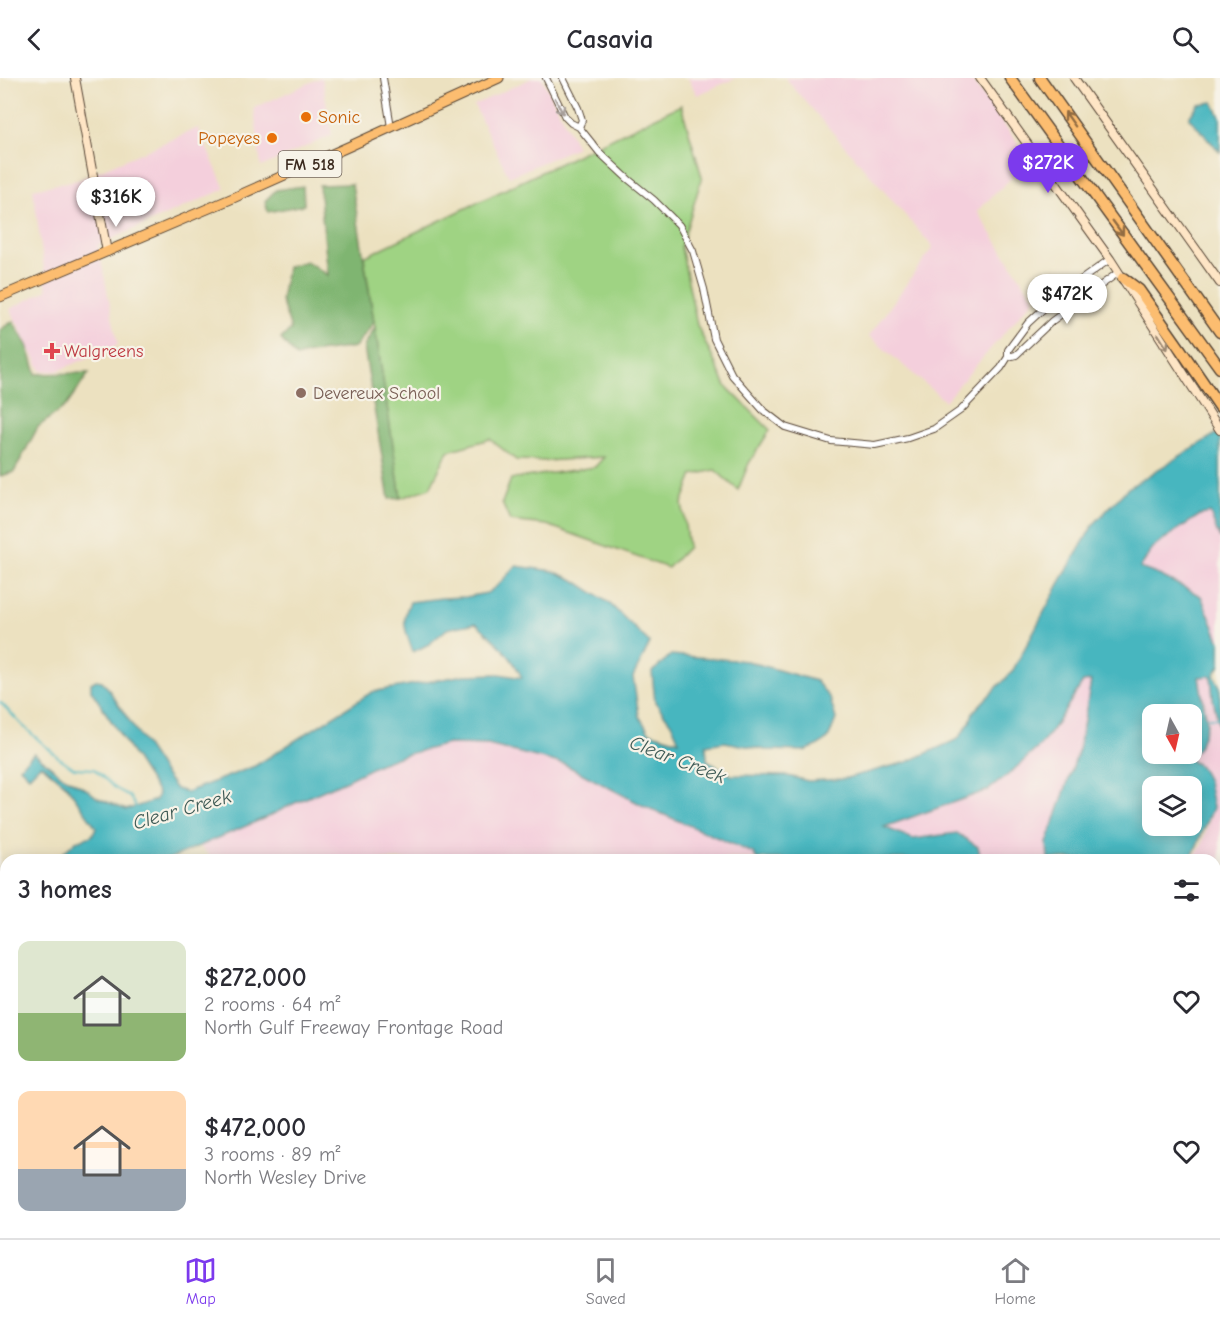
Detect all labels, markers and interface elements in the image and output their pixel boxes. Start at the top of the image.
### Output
icon: back [18,23,51,56]
icon: search [1169,23,1202,56]
text: Casavia [567,24,653,55]
one-way arrow [553,96,565,114]
place label: Sonic [318,107,360,128]
marker: Sonic [299,110,313,124]
one-way arrow [1064,111,1076,127]
place label: Popeyes [198,128,260,149]
marker: Popeyes [265,131,279,145]
pin: $272K [1006,143,1090,194]
road number: FM 518 [278,151,342,177]
text: $272K [1022,151,1074,174]
pin: $316K [74,177,158,228]
text: $316K [90,185,142,208]
one-way arrow [1112,219,1124,235]
pin: $472K [1025,274,1109,325]
text: $472K [1041,282,1093,305]
one-way arrow [1157,333,1169,350]
place label: Walgreens [64,341,143,362]
marker: Walgreens [45,344,59,358]
place label: Devereux School [313,383,440,404]
marker: Devereux School [294,386,308,400]
north arrow [1142,704,1202,764]
map controls [1142,704,1202,836]
water label: Clear Creek [627,731,729,788]
button: layers [1142,776,1202,836]
water label: Clear Creek [130,784,234,834]
icon: filters [1170,874,1203,907]
text: 3 homes [18,875,112,905]
text: $272,000 [204,963,307,993]
icon: home [66,965,138,1037]
icon: heart [1170,985,1203,1018]
text: 2 rooms · 64 m² [204,993,340,1016]
text: North Gulf Freeway Frontage Road [204,1016,503,1039]
text: $472,000 [204,1113,306,1143]
icon: home [66,1115,138,1187]
icon: heart [1170,1135,1203,1168]
text: 3 rooms · 89 m² [204,1143,340,1166]
text: North Wesley Drive [204,1166,366,1189]
tab: Map [184,1254,217,1308]
tab: Saved [586,1254,626,1308]
tab: Home [994,1254,1036,1308]

